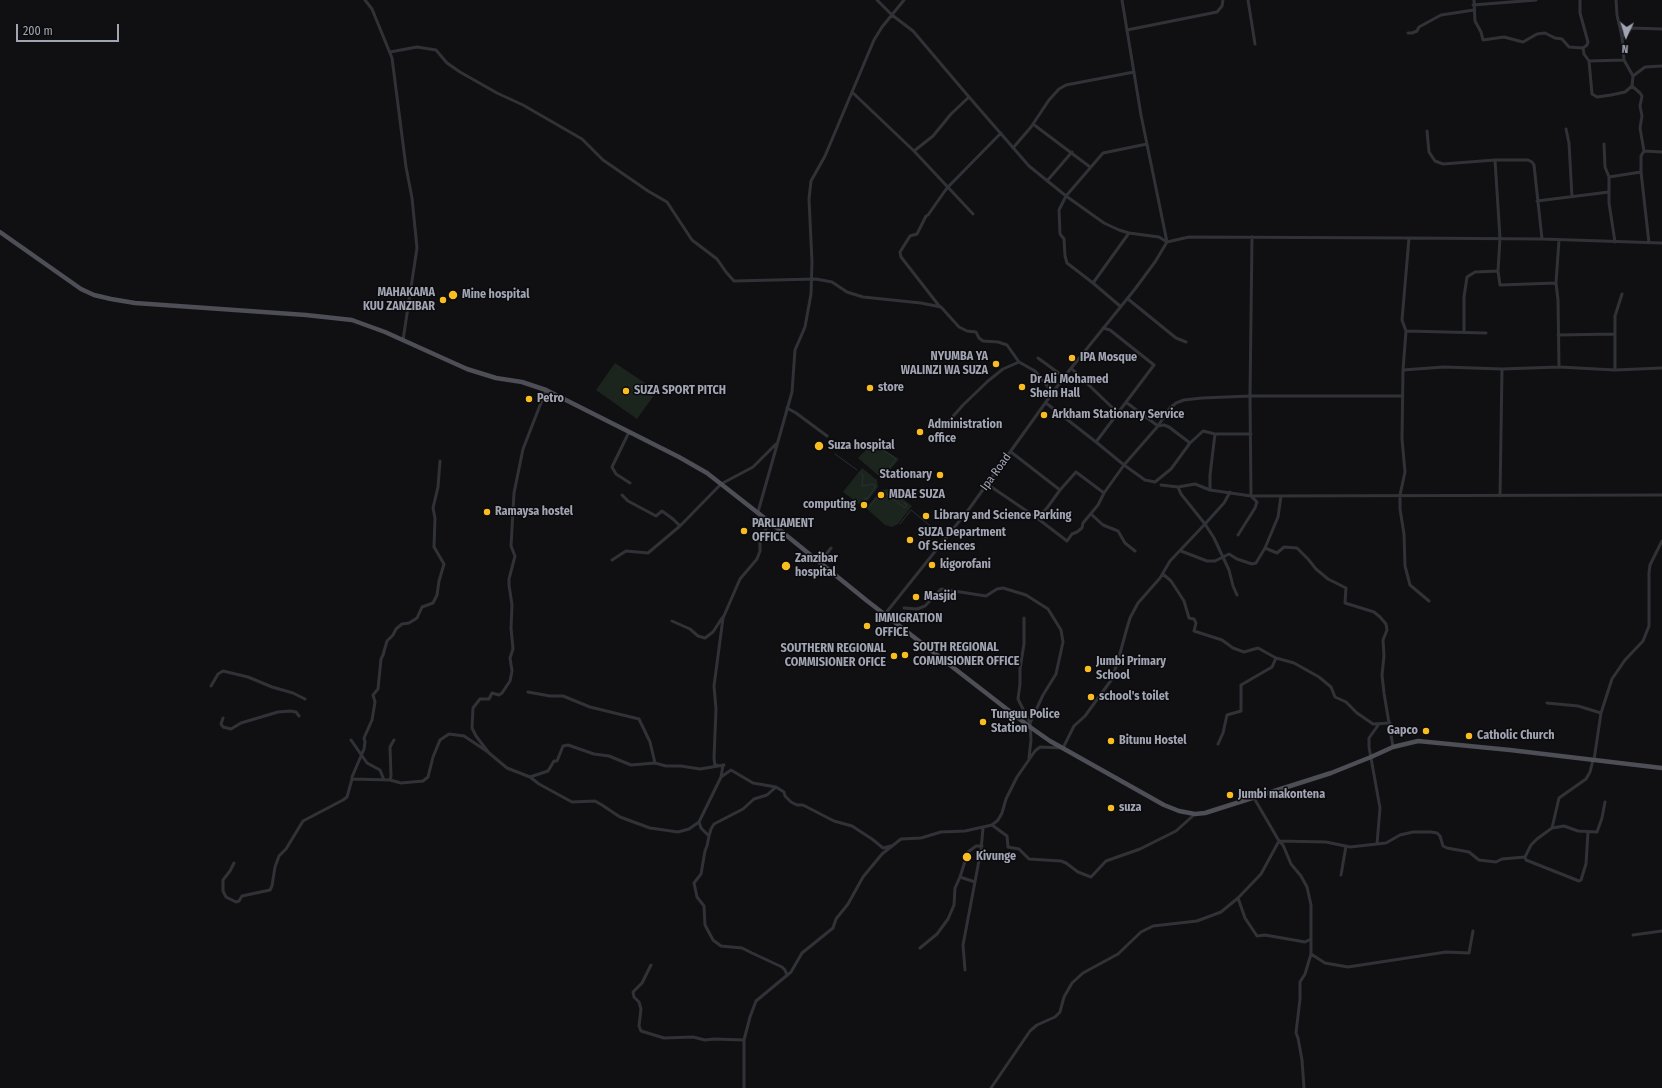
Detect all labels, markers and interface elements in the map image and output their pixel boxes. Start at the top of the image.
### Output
scale bar [18,16,121,42]
north arrow [1606,16,1646,56]
text: 200 m [23,24,53,38]
text: N [1621,42,1629,55]
place label: MAHAKAMA KUU ZANZIBAR [363,286,435,314]
place label: Mine hospital [462,288,529,302]
marker: Mine hospital [447,289,459,301]
marker: MAHAKAMA KUU ZANZIBAR [438,295,448,305]
place label: NYUMBA YA WALINZI WA SUZA [901,350,988,378]
place label: IPA Mosque [1080,351,1137,365]
marker: IPA Mosque [1067,353,1077,363]
marker: NYUMBA YA WALINZI WA SUZA [991,359,1001,369]
place label: Dr Ali Mohamed Shein Hall [1030,373,1109,401]
place label: store [878,381,904,395]
marker: Dr Ali Mohamed Shein Hall [1017,382,1027,392]
marker: store [865,383,875,393]
place label: SUZA SPORT PITCH [634,384,726,398]
marker: SUZA SPORT PITCH [621,386,631,396]
place label: Petro [537,392,564,406]
marker: Petro [524,394,534,404]
place label: Arkham Stationary Service [1052,408,1184,422]
marker: Arkham Stationary Service [1039,410,1049,420]
place label: Administration office [928,418,1002,446]
marker: Administration office [915,427,925,437]
place label: Suza hospital [828,439,895,453]
marker: Suza hospital [813,440,825,452]
street label: Ipa Road [978,450,1014,494]
place label: Stationary [880,468,932,482]
marker: Stationary [935,470,945,480]
place label: MDAE SUZA [889,488,945,502]
marker: MDAE SUZA [876,490,886,500]
place label: computing [803,498,856,512]
marker: computing [859,500,869,510]
place label: Ramaysa hostel [495,505,573,519]
marker: Ramaysa hostel [482,507,492,517]
place label: Library and Science Parking [934,509,1071,523]
marker: Library and Science Parking [921,511,931,521]
place label: PARLIAMENT OFFICE [752,517,814,545]
marker: PARLIAMENT OFFICE [739,526,749,536]
place label: SUZA Department Of Sciences [918,526,1006,554]
marker: SUZA Department Of Sciences [905,535,915,545]
place label: Zanzibar hospital [795,552,838,580]
place label: kigorofani [940,558,991,572]
marker: Zanzibar hospital [780,560,792,572]
marker: kigorofani [927,560,937,570]
place label: Masjid [924,590,957,604]
marker: Masjid [911,592,921,602]
place label: IMMIGRATION OFFICE [875,612,942,640]
marker: IMMIGRATION OFFICE [862,621,872,631]
place label: SOUTH REGIONAL COMMISIONER OFFICE [913,641,1019,669]
place label: SOUTHERN REGIONAL COMMISIONER OFICE [781,642,886,670]
marker: SOUTH REGIONAL COMMISIONER OFFICE [900,650,910,660]
marker: SOUTHERN REGIONAL COMMISIONER OFICE [889,651,899,661]
place label: Jumbi Primary School [1096,655,1166,683]
marker: Jumbi Primary School [1083,664,1093,674]
place label: school's toilet [1099,690,1169,704]
marker: school's toilet [1086,692,1096,702]
place label: Tunguu Police Station [991,708,1060,736]
marker: Tunguu Police Station [978,717,988,727]
place label: Gapco [1387,724,1418,738]
marker: Gapco [1421,726,1431,736]
place label: Catholic Church [1477,729,1554,743]
marker: Catholic Church [1464,731,1474,741]
place label: Bitunu Hostel [1119,734,1187,748]
marker: Bitunu Hostel [1106,736,1116,746]
place label: Jumbi makontena [1238,788,1325,802]
marker: Jumbi makontena [1225,790,1235,800]
place label: suza [1119,801,1141,815]
marker: suza [1106,803,1116,813]
place label: Kivunge [976,850,1016,864]
marker: Kivunge [961,851,973,863]

